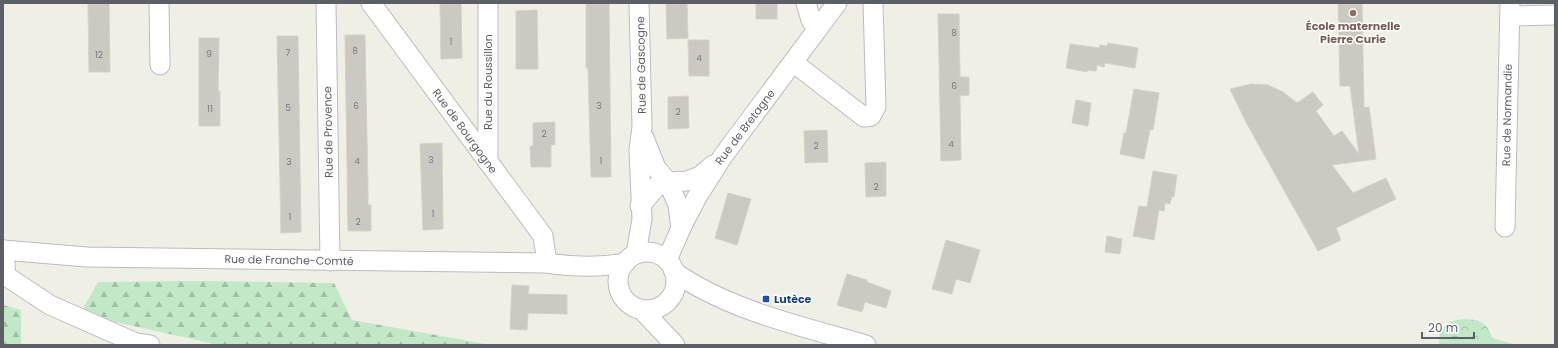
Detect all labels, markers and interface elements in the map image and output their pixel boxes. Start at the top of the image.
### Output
marker: École maternelle Pierre Curie [1348,8,1358,18]
street label: Rue de Gascogne [632,16,650,114]
place label: École maternelle Pierre Curie [1306,18,1400,47]
house number: 8 [951,27,957,39]
street label: Rue du Roussillon [480,34,496,130]
house number: 1 [450,36,453,48]
house number: 8 [352,45,358,57]
house number: 7 [286,47,291,59]
house number: 9 [206,48,212,60]
house number: 12 [95,49,103,61]
house number: 4 [696,52,702,64]
street label: Rue de Normandie [1498,64,1516,166]
house number: 6 [951,80,957,92]
street label: Rue de Bourgogne [429,85,501,177]
street label: Rue de Provence [319,86,337,178]
street label: Rue de Bretagne [711,86,779,168]
house number: 6 [353,100,359,112]
house number: 3 [596,100,602,112]
house number: 5 [285,102,291,114]
house number: 11 [207,103,213,115]
house number: 2 [675,106,681,118]
house number: 2 [541,128,547,140]
house number: 4 [948,138,954,150]
house number: 2 [813,140,819,152]
house number: 3 [428,154,434,166]
house number: 4 [354,155,360,167]
house number: 1 [600,155,603,167]
house number: 3 [286,156,292,168]
house number: 2 [873,181,879,193]
house number: 1 [432,208,435,220]
house number: 1 [289,211,292,223]
house number: 2 [355,216,361,228]
street label: Rue de Franche-Comté [224,251,354,269]
place label: Lutèce [774,291,812,307]
marker: Lutèce [761,294,771,304]
scale bar [1422,314,1474,340]
text: 20 m [1428,319,1458,336]

